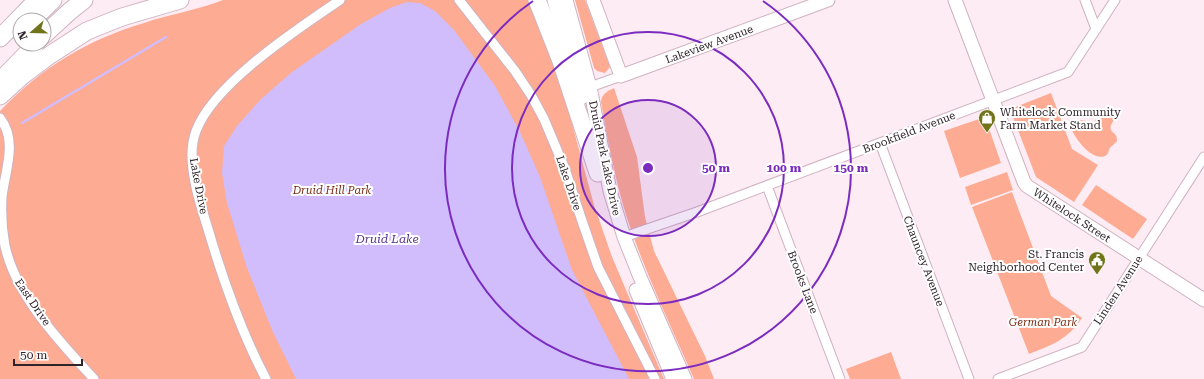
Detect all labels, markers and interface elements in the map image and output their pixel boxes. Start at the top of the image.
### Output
north arrow [12,12,52,52]
street label: Lakeview Avenue [663,23,755,66]
text: N [15,29,31,41]
street label: Druid Park Lake Drive [586,99,623,217]
place label: Whitelock Community Farm Market Stand [1000,106,1121,132]
shop icon: Whitelock Community Farm Market Stand [977,108,997,133]
street label: Brookfield Avenue [861,109,957,156]
street label: Lake Drive [553,154,584,212]
street label: Lake Drive [187,157,210,215]
centre of rings [641,161,655,175]
text: 50 m [702,161,730,175]
text: 100 m [767,161,802,175]
text: 150 m [834,161,869,175]
park label: Druid Hill Park [292,184,371,197]
street label: Whitelock Street [1031,186,1113,245]
street label: Chauncey Avenue [900,214,947,308]
water label: Druid Lake [354,232,419,246]
place label: St. Francis Neighborhood Center [968,248,1084,274]
street label: Brooks Lane [785,249,820,315]
public building icon: St. Francis Neighborhood Center [1087,250,1107,275]
street label: Linden Avenue [1091,253,1146,327]
street label: East Drive [12,276,53,328]
park label: German Park [1009,316,1077,329]
scale bar [14,341,82,367]
text: 50 m [20,348,47,362]

